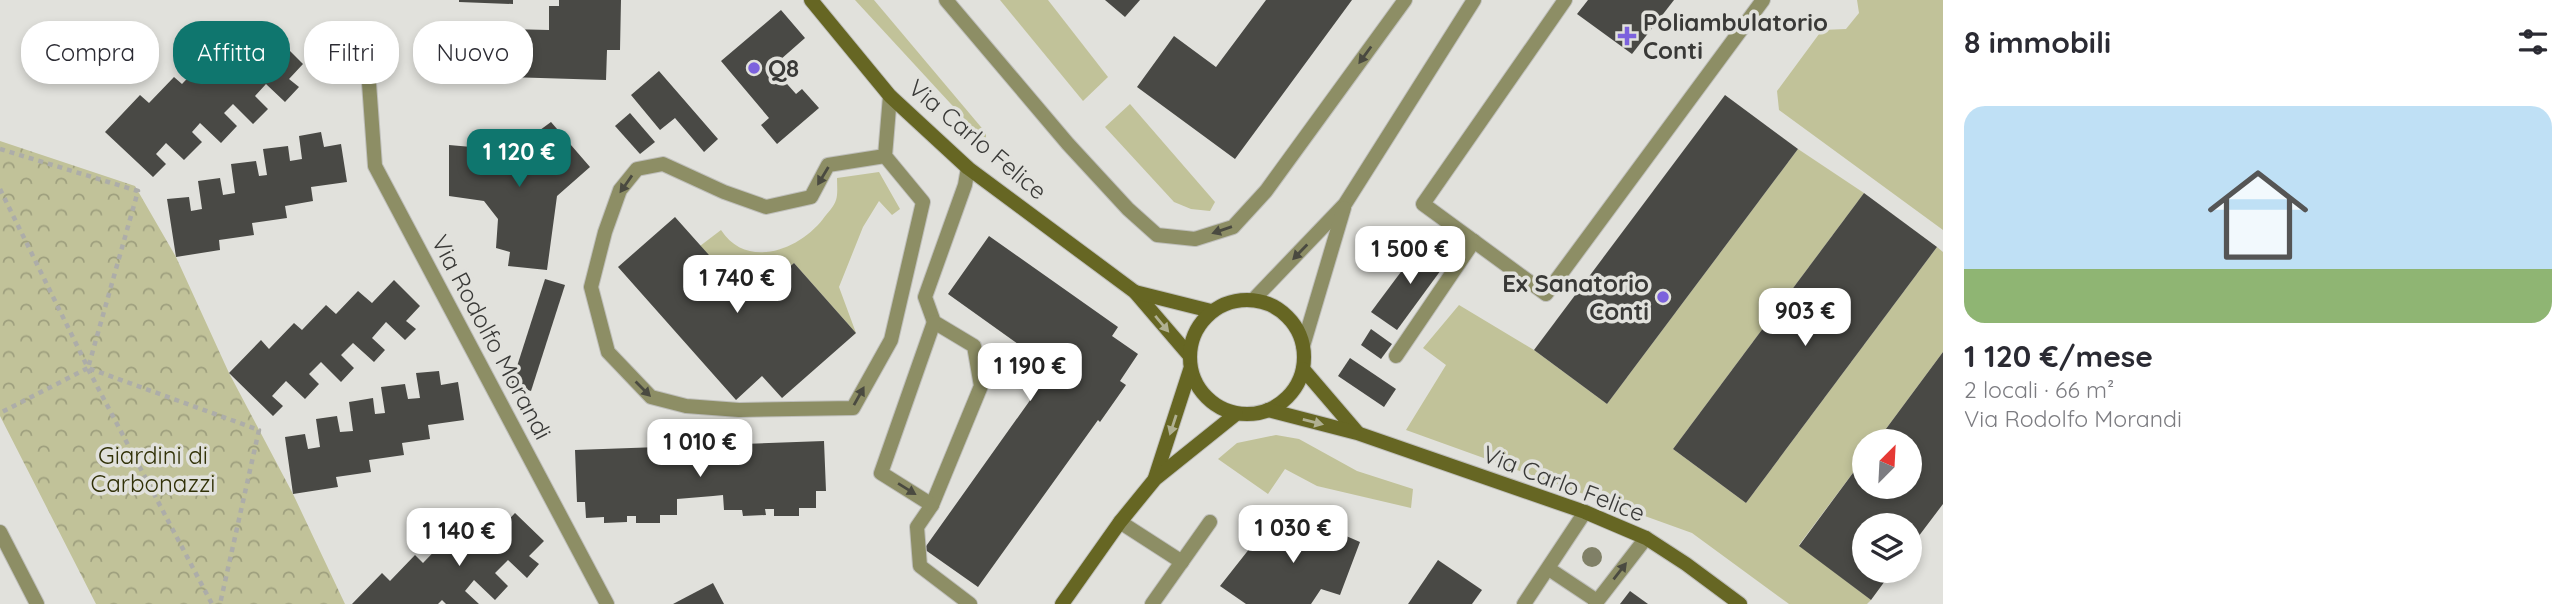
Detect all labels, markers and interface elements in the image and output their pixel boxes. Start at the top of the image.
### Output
place label: Poliambulatorio Conti [1643,7,1828,65]
chip: Compra [21,21,159,84]
chip: Affitta [173,21,290,84]
chip: Filtri [304,21,399,84]
chip: Nuovo [413,21,533,84]
text: 8 immobili [1964,23,2111,61]
icon: filters [2514,23,2552,61]
marker: Poliambulatorio Conti [1617,26,1637,46]
one-way arrow [1358,46,1373,64]
place label: Q8 [768,53,799,83]
marker: Q8 [746,60,762,76]
street label: Via Carlo Felice [903,72,1053,206]
pin: 1 120 € [454,130,584,189]
text: 1 120 € [483,137,555,166]
icon: home [2195,152,2321,278]
one-way arrow [817,166,829,185]
one-way arrow [619,175,633,193]
one-way arrow [1212,225,1233,236]
pin: 1 500 € [1345,226,1475,286]
street label: Via Rodolfo Morandi [425,230,559,444]
text: 1 500 € [1371,234,1449,263]
one-way arrow [1292,243,1308,260]
pin: 1 740 € [672,256,802,315]
text: 1 740 € [699,263,775,292]
place label: Ex Sanatorio Conti [1502,268,1649,326]
pin: 903 € [1756,288,1854,348]
marker: Ex Sanatorio Conti [1655,289,1671,305]
text: 903 € [1775,296,1835,325]
one-way arrow [1154,315,1169,332]
text: 1 120 €/mese [1964,337,2153,375]
pin: 1 190 € [965,344,1095,403]
text: 1 190 € [994,351,1066,380]
text: 2 locali · 66 m² [1964,375,2114,404]
one-way arrow [635,380,652,397]
one-way arrow [853,387,865,406]
text: Via Rodolfo Morandi [1964,404,2182,433]
one-way arrow [1167,414,1177,435]
one-way arrow [1302,417,1324,428]
pin: 1 010 € [635,420,765,479]
text: 1 010 € [663,427,737,456]
north arrow [1852,429,1922,499]
map controls [1852,429,1922,583]
street label: Via Carlo Felice [1479,438,1649,528]
park label: Giardini di Carbonazzi [90,440,216,498]
one-way arrow [897,483,916,496]
pin: 1 030 € [1228,505,1358,565]
pin: 1 140 € [394,508,524,568]
text: 1 030 € [1255,513,1331,542]
button: layers [1852,513,1922,583]
text: 1 140 € [423,516,495,545]
one-way arrow [1613,562,1627,580]

